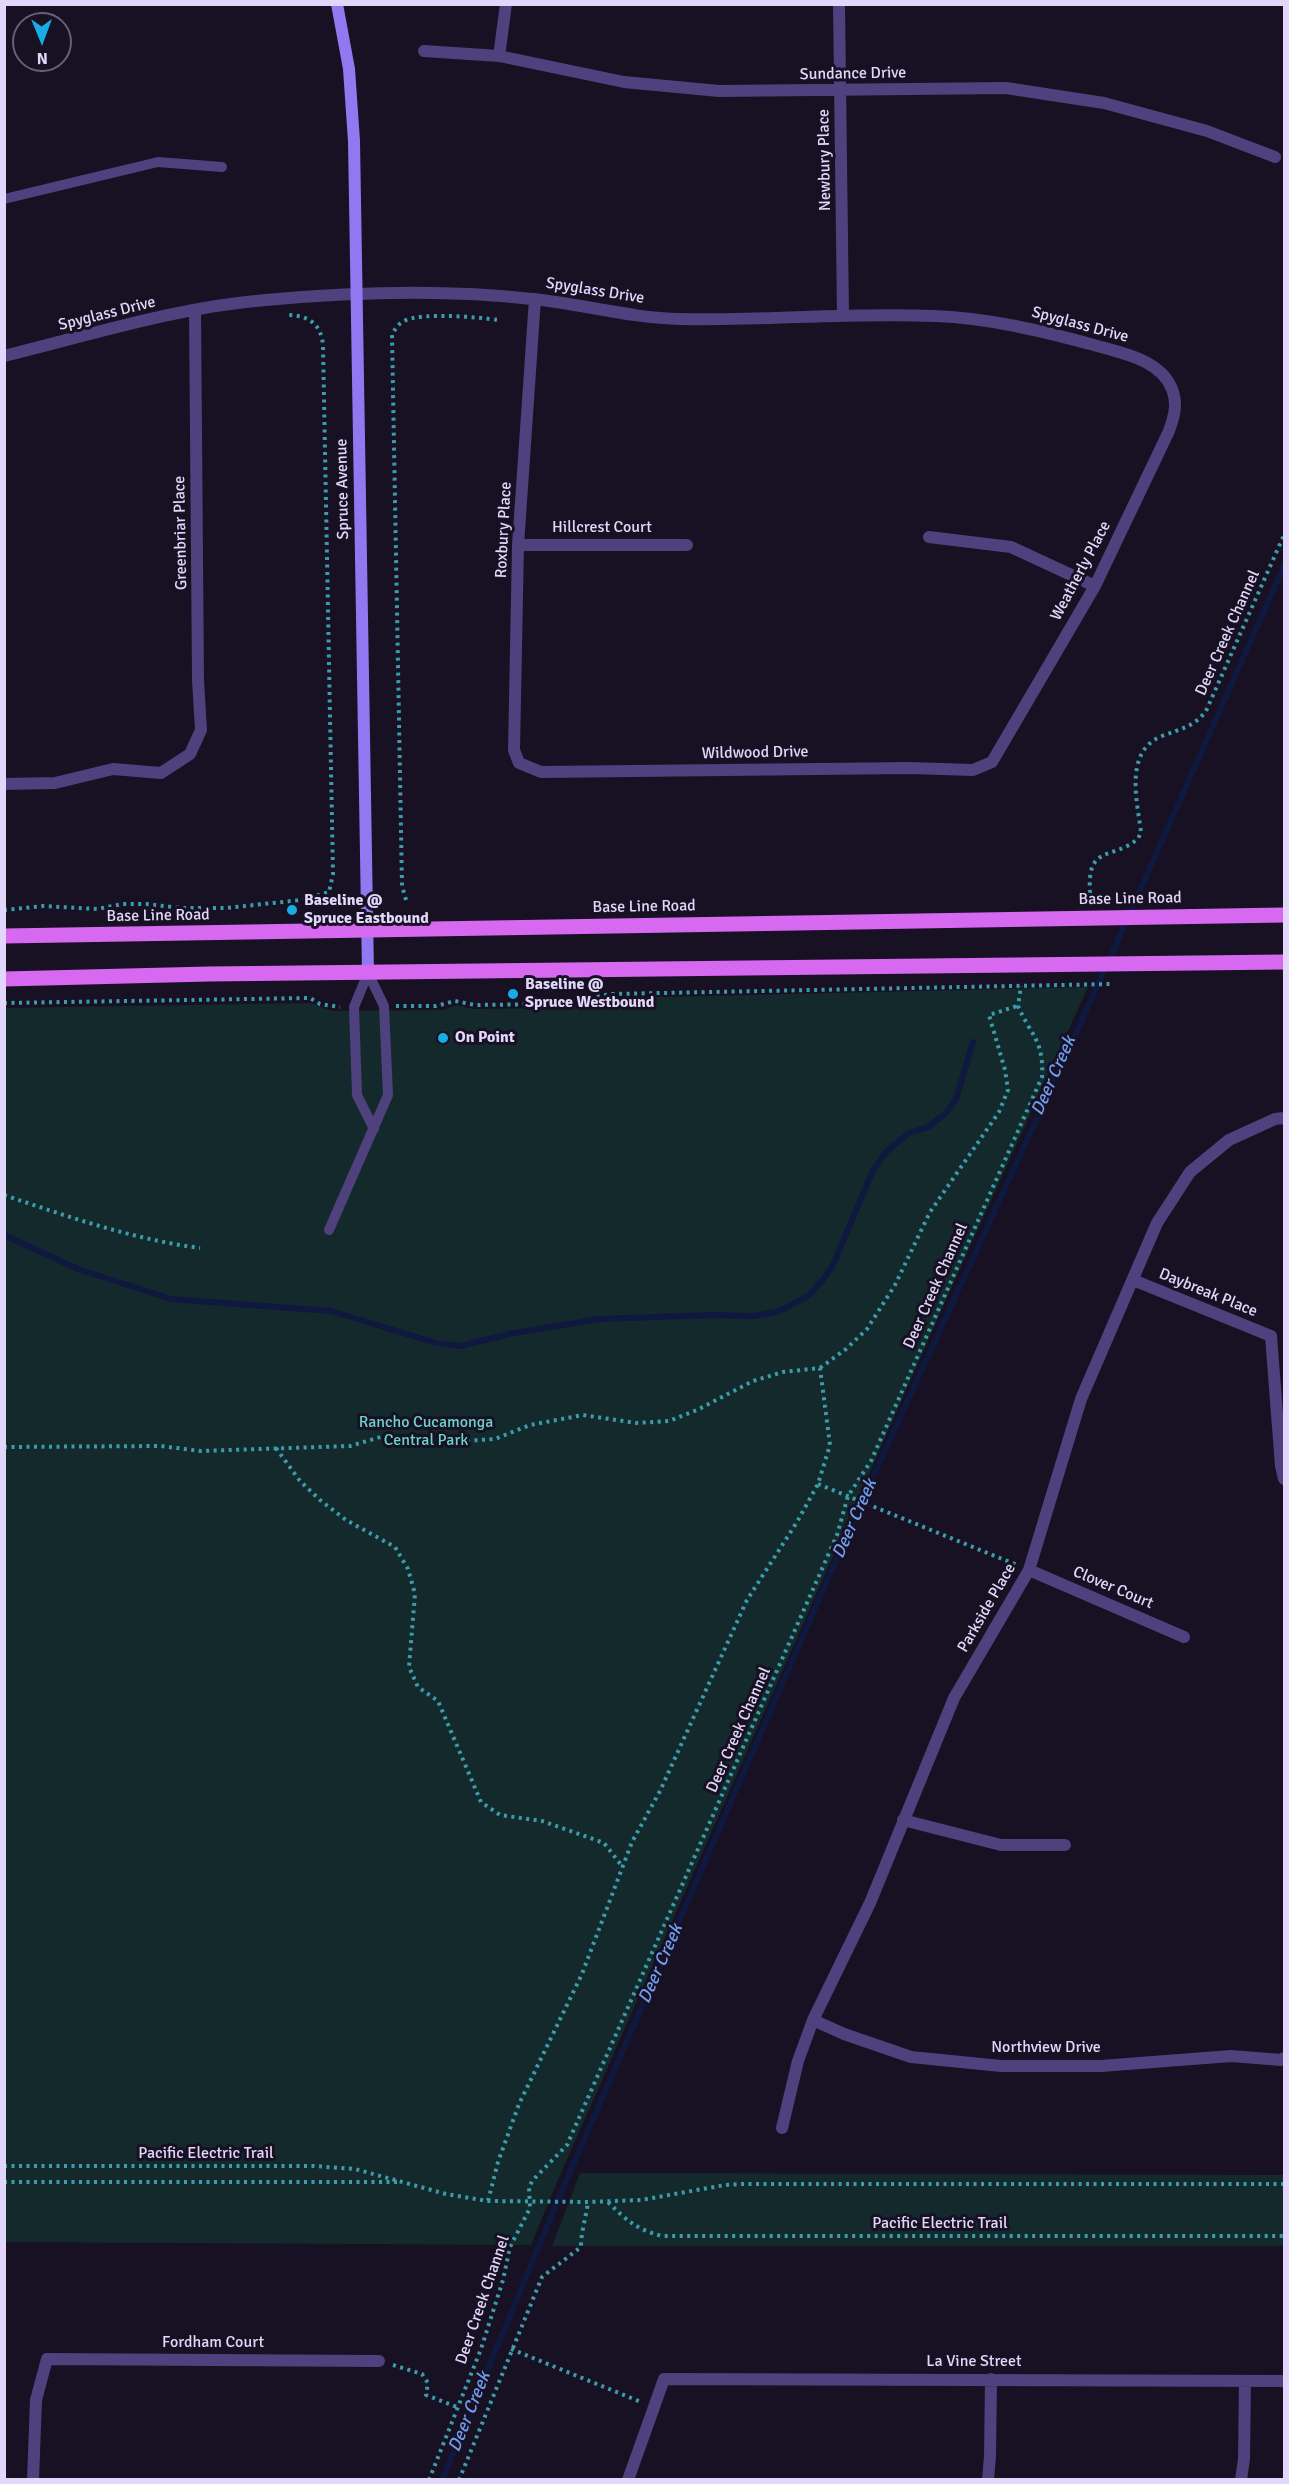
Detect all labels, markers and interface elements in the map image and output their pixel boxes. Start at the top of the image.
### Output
north arrow [12,12,72,72]
text: N [37,48,48,68]
street label: Sundance Drive [800,63,906,85]
street label: Newbury Place [815,109,835,211]
street label: Spyglass Drive [544,274,646,308]
street label: Spyglass Drive [56,293,158,335]
street label: Spyglass Drive [1030,303,1130,347]
street label: Spruce Avenue [333,438,353,540]
street label: Greenbriar Place [170,476,192,590]
street label: Roxbury Place [492,481,516,579]
street label: Hillcrest Court [552,518,652,538]
street label: Weatherly Place [1047,518,1115,624]
street label: Deer Creek Channel [1192,567,1264,699]
street label: Wildwood Drive [701,742,809,764]
street label: Base Line Road [1078,889,1182,909]
place label: Baseline @ Spruce Eastbound [304,891,429,929]
street label: Base Line Road [592,897,696,917]
marker: Baseline @ Spruce Eastbound [285,903,299,917]
street label: Base Line Road [106,906,210,926]
place label: Baseline @ Spruce Westbound [525,975,654,1013]
marker: Baseline @ Spruce Westbound [506,987,520,1001]
place label: On Point [455,1028,515,1048]
marker: On Point [436,1031,450,1045]
water label: Deer Creek [1027,1033,1081,1119]
street label: Deer Creek Channel [900,1220,972,1352]
street label: Daybreak Place [1156,1265,1260,1321]
park label: Rancho Cucamonga Central Park [359,1413,493,1451]
water label: Deer Creek [828,1476,882,1562]
street label: Parkside Place [954,1560,1020,1656]
street label: Clover Court [1070,1563,1156,1613]
street label: Deer Creek Channel [703,1664,775,1796]
water label: Deer Creek [634,1921,688,2007]
street label: Northview Drive [991,2038,1101,2058]
street label: Pacific Electric Trail [138,2144,274,2164]
street label: Pacific Electric Trail [872,2214,1008,2234]
street label: Deer Creek Channel [452,2233,514,2367]
street label: Fordham Court [162,2333,264,2353]
street label: La Vine Street [926,2352,1022,2372]
water label: Deer Creek [444,2369,496,2455]

